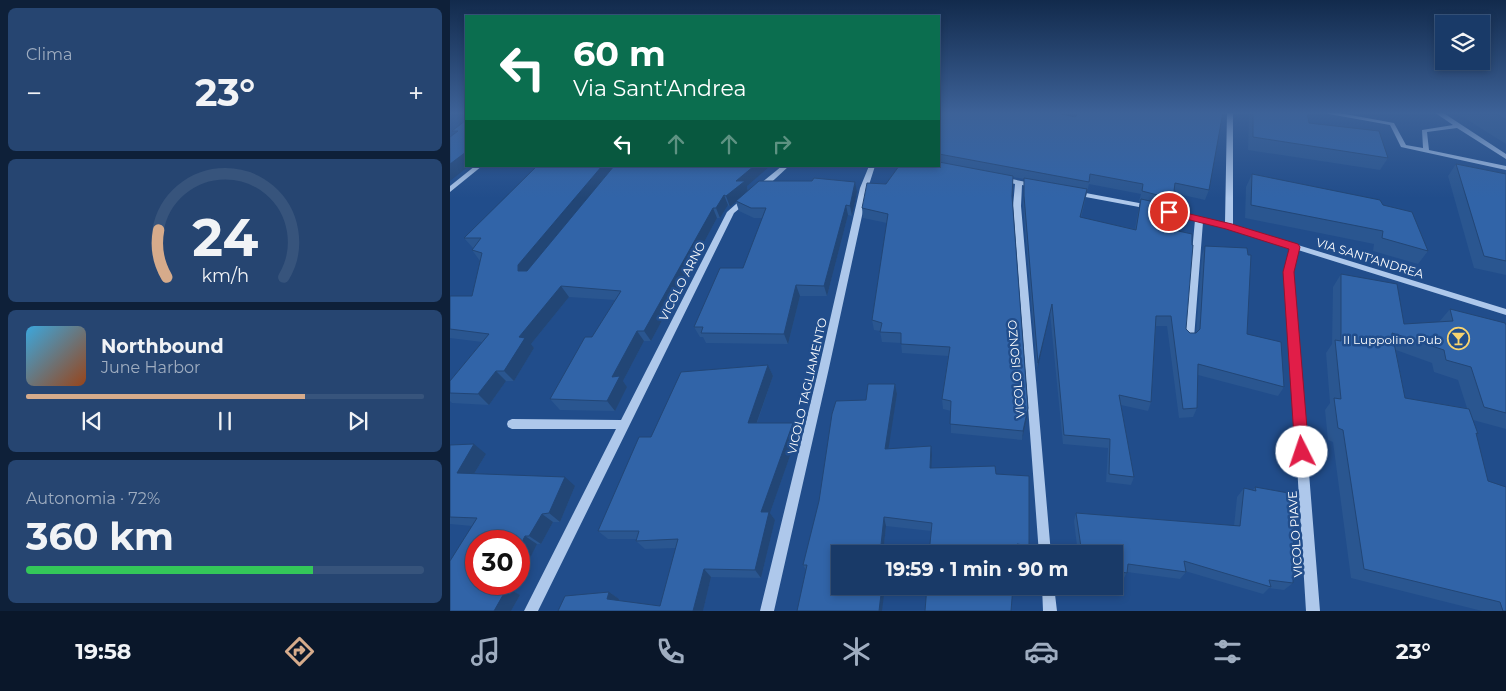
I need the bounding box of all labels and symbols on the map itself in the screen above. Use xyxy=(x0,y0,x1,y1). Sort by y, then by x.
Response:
pin xyxy=(1148,191,1190,233)
street label: VIA SANT'ANDREA xyxy=(1314,234,1426,282)
street label: VICOLO ARNO xyxy=(656,239,708,323)
street label: VICOLO TAGLIAMENTO xyxy=(784,316,830,456)
street label: VICOLO ISONZO xyxy=(1004,319,1028,419)
bar icon: Il Luppolino Pub xyxy=(1446,327,1470,351)
place label: Il Luppolino Pub xyxy=(1343,332,1442,347)
position arrow xyxy=(1275,425,1327,477)
street label: VICOLO PIAVE xyxy=(1284,490,1306,578)
speed limit sign: 30 xyxy=(465,530,530,595)

